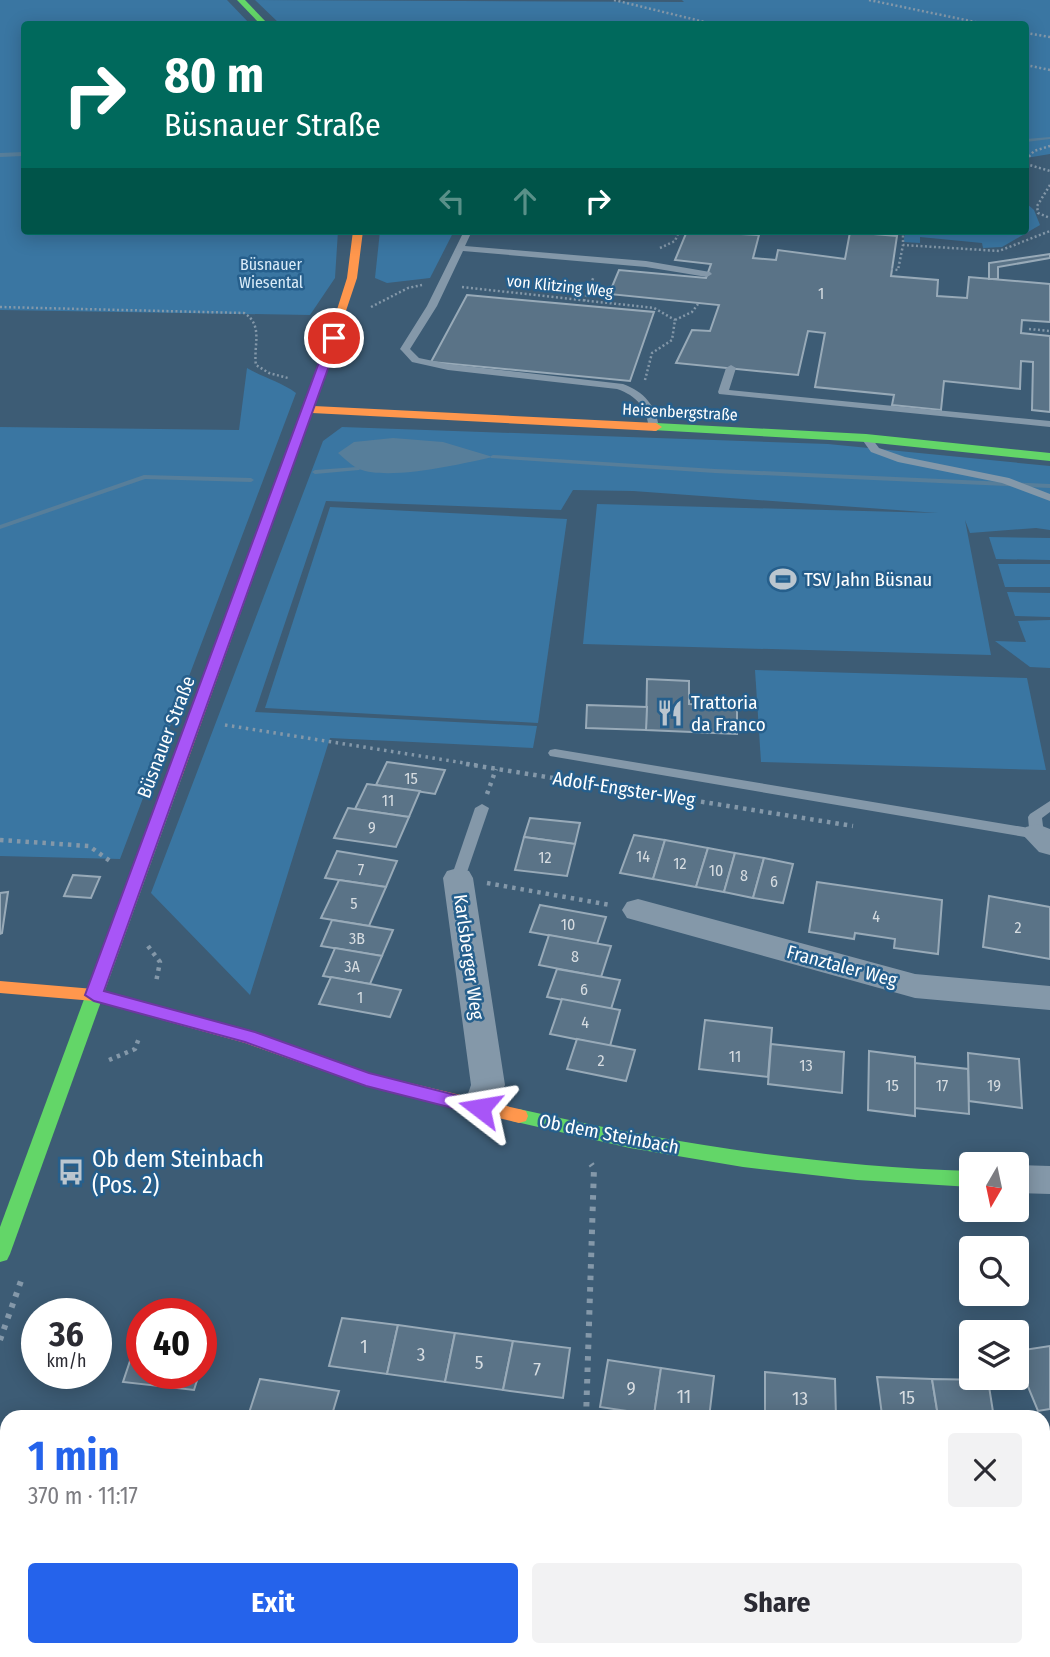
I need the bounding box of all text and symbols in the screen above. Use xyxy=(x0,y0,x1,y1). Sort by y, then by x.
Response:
text: 80 m xyxy=(164,46,264,105)
icon: right xyxy=(49,49,140,140)
text: Büsnauer Straße xyxy=(164,106,381,144)
icon: left xyxy=(433,182,471,220)
icon: ahead xyxy=(506,182,544,220)
icon: right xyxy=(579,182,617,220)
park label: Büsnauer Wiesental xyxy=(239,255,303,292)
street label: von Klitzing Weg xyxy=(506,271,615,301)
house number: 1 xyxy=(818,284,824,303)
pin xyxy=(304,308,364,368)
icon: arrive xyxy=(315,319,353,357)
street label: Heisenbergstraße xyxy=(622,399,738,425)
sports icon: TSV Jahn Büsnau xyxy=(768,564,798,594)
place label: TSV Jahn Büsnau xyxy=(804,568,932,591)
street label: Büsnauer Straße xyxy=(132,673,200,801)
place label: Trattoria da Franco xyxy=(691,691,766,736)
restaurant icon: Trattoria da Franco xyxy=(655,698,685,728)
street label: Adolf-Engster-Weg xyxy=(551,766,697,812)
house number: 15 xyxy=(404,769,418,788)
house number: 11 xyxy=(382,791,394,810)
house number: 9 xyxy=(368,818,376,837)
house number: 14 xyxy=(636,847,650,866)
house number: 12 xyxy=(538,848,552,867)
house number: 12 xyxy=(673,854,687,873)
house number: 7 xyxy=(358,860,365,879)
house number: 10 xyxy=(709,861,723,880)
house number: 8 xyxy=(740,866,748,885)
house number: 6 xyxy=(770,872,778,891)
street label: Karlsberger Weg xyxy=(449,893,489,1021)
house number: 5 xyxy=(350,894,358,913)
house number: 4 xyxy=(872,907,880,926)
house number: 10 xyxy=(561,915,575,934)
house number: 2 xyxy=(1014,918,1022,937)
house number: 3B xyxy=(349,929,365,948)
street label: Franztaler Weg xyxy=(784,940,900,992)
house number: 8 xyxy=(571,947,579,966)
house number: 3A xyxy=(344,957,360,976)
house number: 6 xyxy=(580,980,588,999)
house number: 1 xyxy=(357,988,363,1007)
house number: 4 xyxy=(581,1013,589,1032)
house number: 11 xyxy=(729,1047,741,1066)
house number: 2 xyxy=(597,1051,605,1070)
house number: 13 xyxy=(799,1056,813,1075)
position arrow xyxy=(443,1071,517,1145)
house number: 15 xyxy=(885,1076,899,1095)
house number: 17 xyxy=(936,1076,949,1095)
house number: 19 xyxy=(987,1076,1001,1095)
street label: Ob dem Steinbach xyxy=(537,1109,681,1159)
place label: Ob dem Steinbach (Pos. 2) xyxy=(92,1145,264,1199)
north arrow xyxy=(959,1152,1029,1222)
map controls xyxy=(959,1152,1029,1390)
bus stop icon: Ob dem Steinbach (Pos. 2) xyxy=(56,1157,86,1187)
button: search xyxy=(959,1236,1029,1306)
speed limit sign: 40 xyxy=(126,1298,217,1389)
text: 36 xyxy=(49,1313,84,1355)
button: layers xyxy=(959,1320,1029,1390)
house number: 1 xyxy=(360,1335,368,1358)
house number: 3 xyxy=(417,1343,425,1366)
text: km/h xyxy=(46,1350,87,1372)
house number: 5 xyxy=(475,1351,483,1374)
house number: 7 xyxy=(533,1358,541,1381)
house number: 9 xyxy=(626,1377,636,1400)
house number: 11 xyxy=(677,1385,691,1408)
house number: 15 xyxy=(899,1386,915,1409)
house number: 13 xyxy=(792,1387,808,1410)
text: 1 min xyxy=(28,1431,119,1481)
button: close xyxy=(948,1433,1022,1507)
text: 370 m · 11:17 xyxy=(28,1482,138,1510)
button: Exit xyxy=(28,1563,518,1643)
button: Share xyxy=(532,1563,1022,1643)

